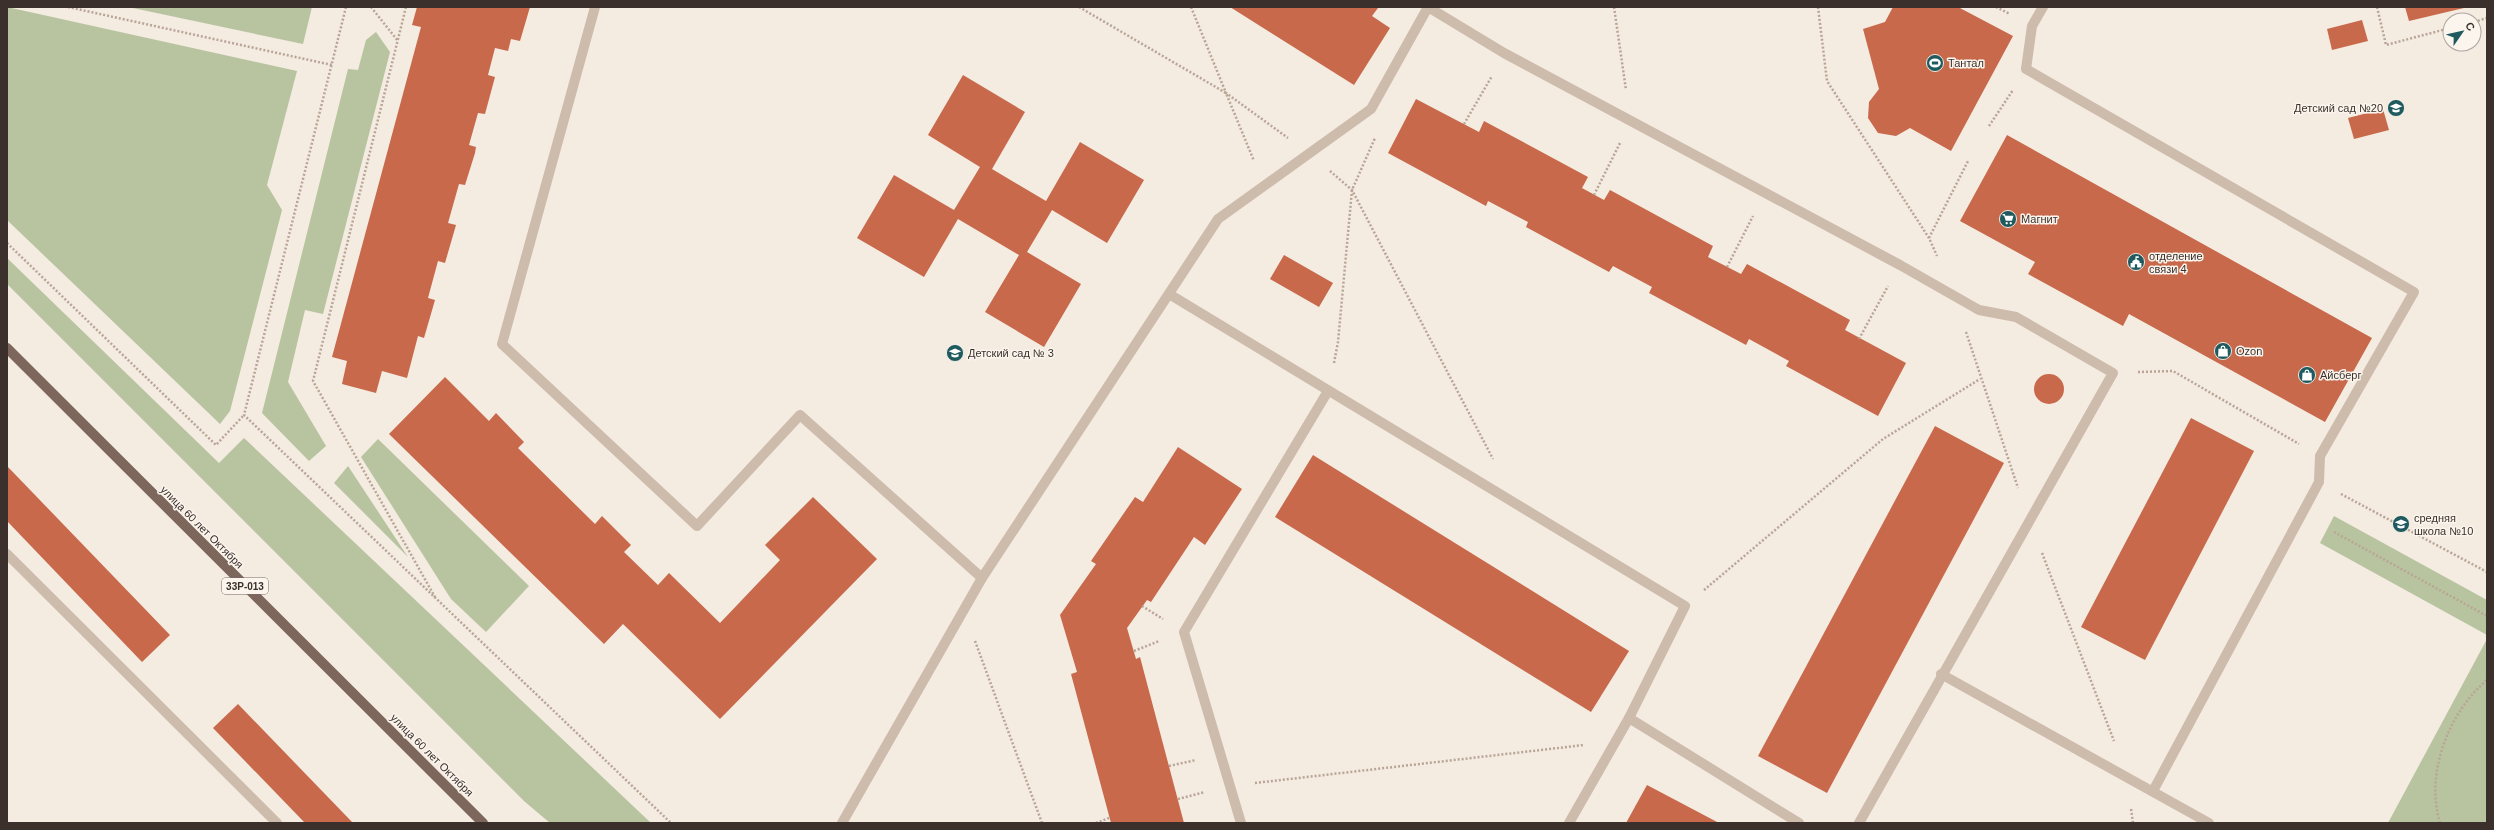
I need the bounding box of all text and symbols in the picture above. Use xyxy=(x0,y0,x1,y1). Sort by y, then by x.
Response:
north arrow xyxy=(2442,12,2482,52)
text: С xyxy=(2463,20,2478,33)
sports icon: Тантал xyxy=(1925,53,1945,73)
place label: Тантал xyxy=(1948,57,1984,69)
school or university icon: Детский сад №20 xyxy=(2386,98,2406,118)
place label: Детский сад №20 xyxy=(2294,102,2383,114)
supermarket icon: Магнит xyxy=(1998,209,2018,229)
place label: Магнит xyxy=(2021,213,2058,225)
place label: отделение связи 4 xyxy=(2149,250,2203,275)
public building icon: отделение связи 4 xyxy=(2126,252,2146,272)
shop icon: Ozon xyxy=(2213,341,2233,361)
school or university icon: Детский сад № 3 xyxy=(945,343,965,363)
place label: Ozon xyxy=(2236,345,2262,357)
place label: Детский сад № 3 xyxy=(968,347,1054,359)
shop icon: Айсберг xyxy=(2297,365,2317,385)
place label: Айсберг xyxy=(2320,369,2361,381)
street label: улица 60 лет Октября xyxy=(158,483,246,571)
place label: средняя школа №10 xyxy=(2414,512,2473,537)
school or university icon: средняя школа №10 xyxy=(2391,514,2411,534)
road number: 33Р-013 xyxy=(222,578,268,594)
street label: улица 60 лет Октября xyxy=(388,711,476,799)

